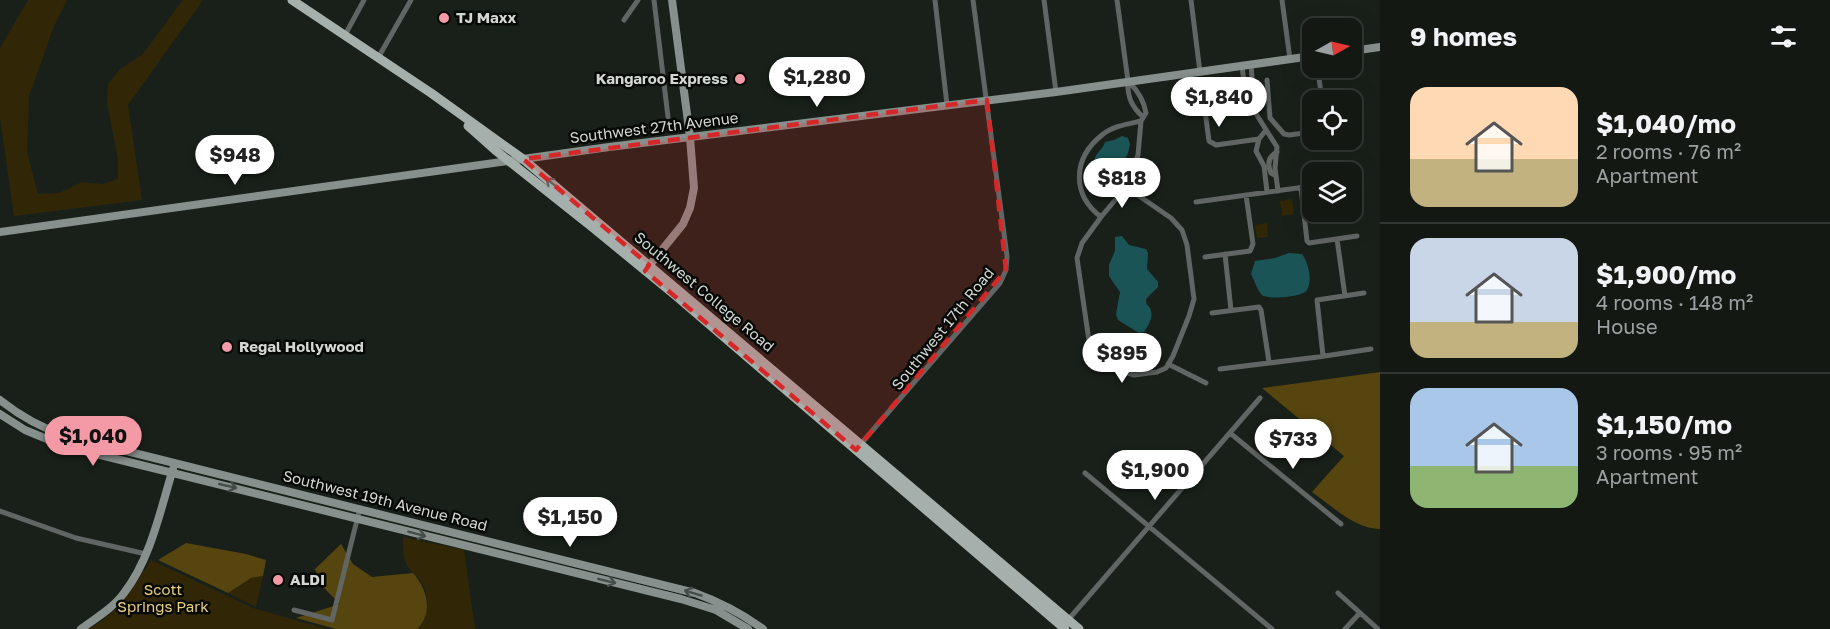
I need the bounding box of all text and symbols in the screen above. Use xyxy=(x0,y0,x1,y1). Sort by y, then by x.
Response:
place label: TJ Maxx xyxy=(456,8,517,26)
marker: TJ Maxx xyxy=(437,11,451,25)
north arrow xyxy=(1302,18,1362,78)
map controls xyxy=(1302,18,1362,222)
icon: filters xyxy=(1767,20,1800,53)
text: 9 homes xyxy=(1410,21,1517,52)
pin: $1,280 xyxy=(768,57,866,108)
text: $1,280 xyxy=(783,64,851,88)
place label: Kangaroo Express xyxy=(596,69,728,87)
marker: Kangaroo Express xyxy=(733,72,747,86)
pin: $1,840 xyxy=(1170,77,1268,128)
text: $1,840 xyxy=(1185,84,1253,108)
button: locate xyxy=(1302,90,1362,150)
street label: Southwest 27th Avenue xyxy=(569,108,739,146)
text: $1,040/mo xyxy=(1596,108,1736,139)
icon: home xyxy=(1458,111,1530,183)
pin: $948 xyxy=(199,135,271,186)
text: 2 rooms · 76 m² xyxy=(1596,139,1741,163)
text: $948 xyxy=(209,142,261,166)
pin: $818 xyxy=(1086,158,1158,209)
button: layers xyxy=(1302,162,1362,222)
text: Apartment xyxy=(1596,163,1699,187)
text: $818 xyxy=(1097,165,1147,189)
one-way arrow xyxy=(546,177,561,191)
street label: Southwest College Road xyxy=(631,227,778,355)
text: $1,900/mo xyxy=(1596,259,1736,290)
icon: home xyxy=(1458,262,1530,334)
street label: Southwest 17th Road xyxy=(887,264,997,393)
text: 4 rooms · 148 m² xyxy=(1596,290,1753,314)
text: House xyxy=(1596,314,1658,338)
pin: $895 xyxy=(1086,333,1158,384)
place label: Regal Hollywood xyxy=(239,337,364,355)
marker: Regal Hollywood xyxy=(220,340,234,354)
text: $895 xyxy=(1096,340,1148,364)
text: $1,150/mo xyxy=(1596,409,1732,440)
icon: home xyxy=(1458,412,1530,484)
pin: $1,040 xyxy=(44,416,142,467)
pin: $733 xyxy=(1257,419,1329,470)
text: $1,040 xyxy=(59,423,127,447)
text: $733 xyxy=(1269,426,1317,450)
text: 3 rooms · 95 m² xyxy=(1596,440,1742,464)
pin: $1,900 xyxy=(1106,450,1204,501)
text: $1,900 xyxy=(1121,457,1189,481)
text: Apartment xyxy=(1596,464,1699,488)
street label: Southwest 19th Avenue Road xyxy=(281,466,489,534)
one-way arrow xyxy=(219,481,238,493)
pin: $1,150 xyxy=(521,497,619,548)
text: $1,150 xyxy=(537,504,603,528)
one-way arrow xyxy=(408,528,427,540)
place label: ALDI xyxy=(290,570,325,588)
marker: ALDI xyxy=(271,573,285,587)
one-way arrow xyxy=(597,575,616,587)
park label: Scott Springs Park xyxy=(117,580,209,615)
one-way arrow xyxy=(683,587,702,598)

